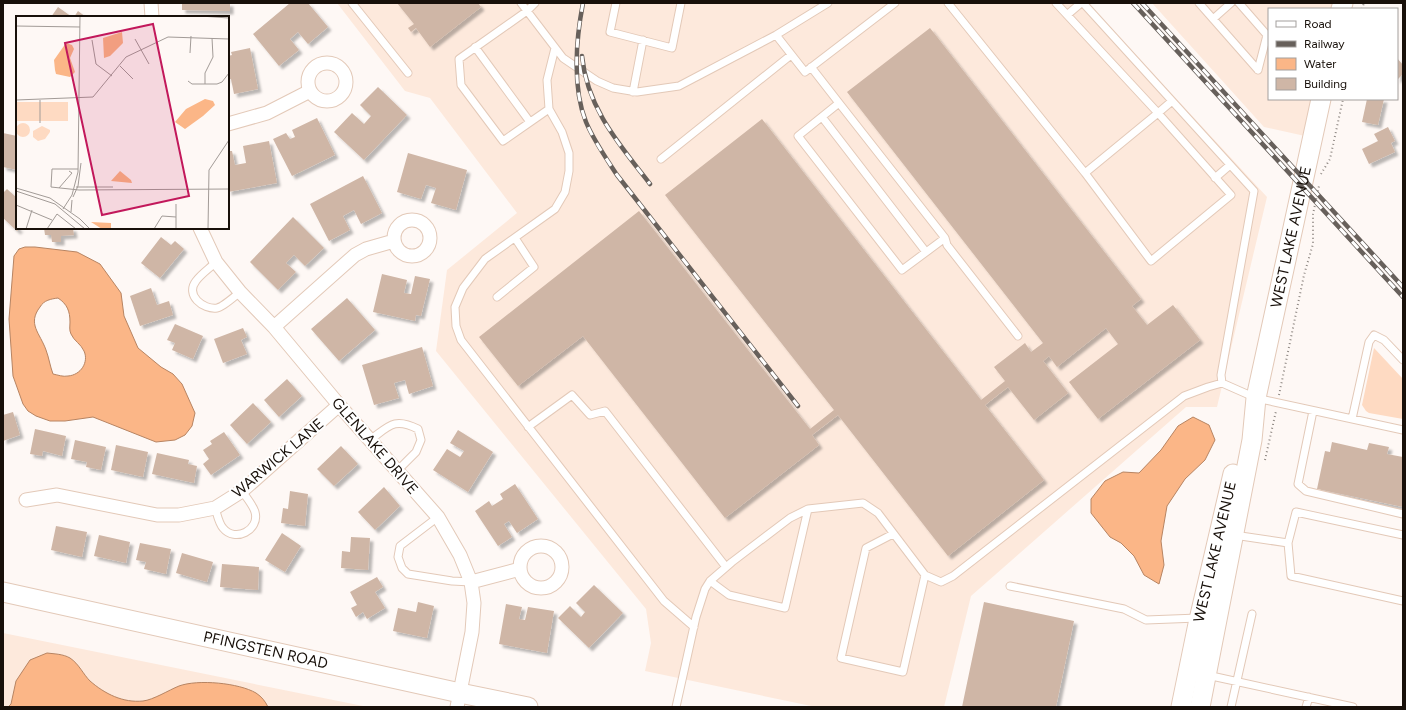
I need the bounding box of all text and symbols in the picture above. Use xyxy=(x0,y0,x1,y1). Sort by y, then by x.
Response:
legend xyxy=(1268,8,1398,100)
inset map xyxy=(16,16,229,229)
text: Road xyxy=(1304,17,1332,31)
text: Railway xyxy=(1304,37,1345,51)
text: Water xyxy=(1304,57,1336,71)
text: Building xyxy=(1304,77,1347,91)
street label: WEST LAKE AVENUE xyxy=(1267,165,1315,309)
street label: GLENLAKE DRIVE xyxy=(328,394,422,498)
street label: WARWICK LANE xyxy=(229,414,327,502)
street label: WEST LAKE AVENUE xyxy=(1190,479,1240,624)
street label: PFINGSTEN ROAD xyxy=(202,628,330,673)

